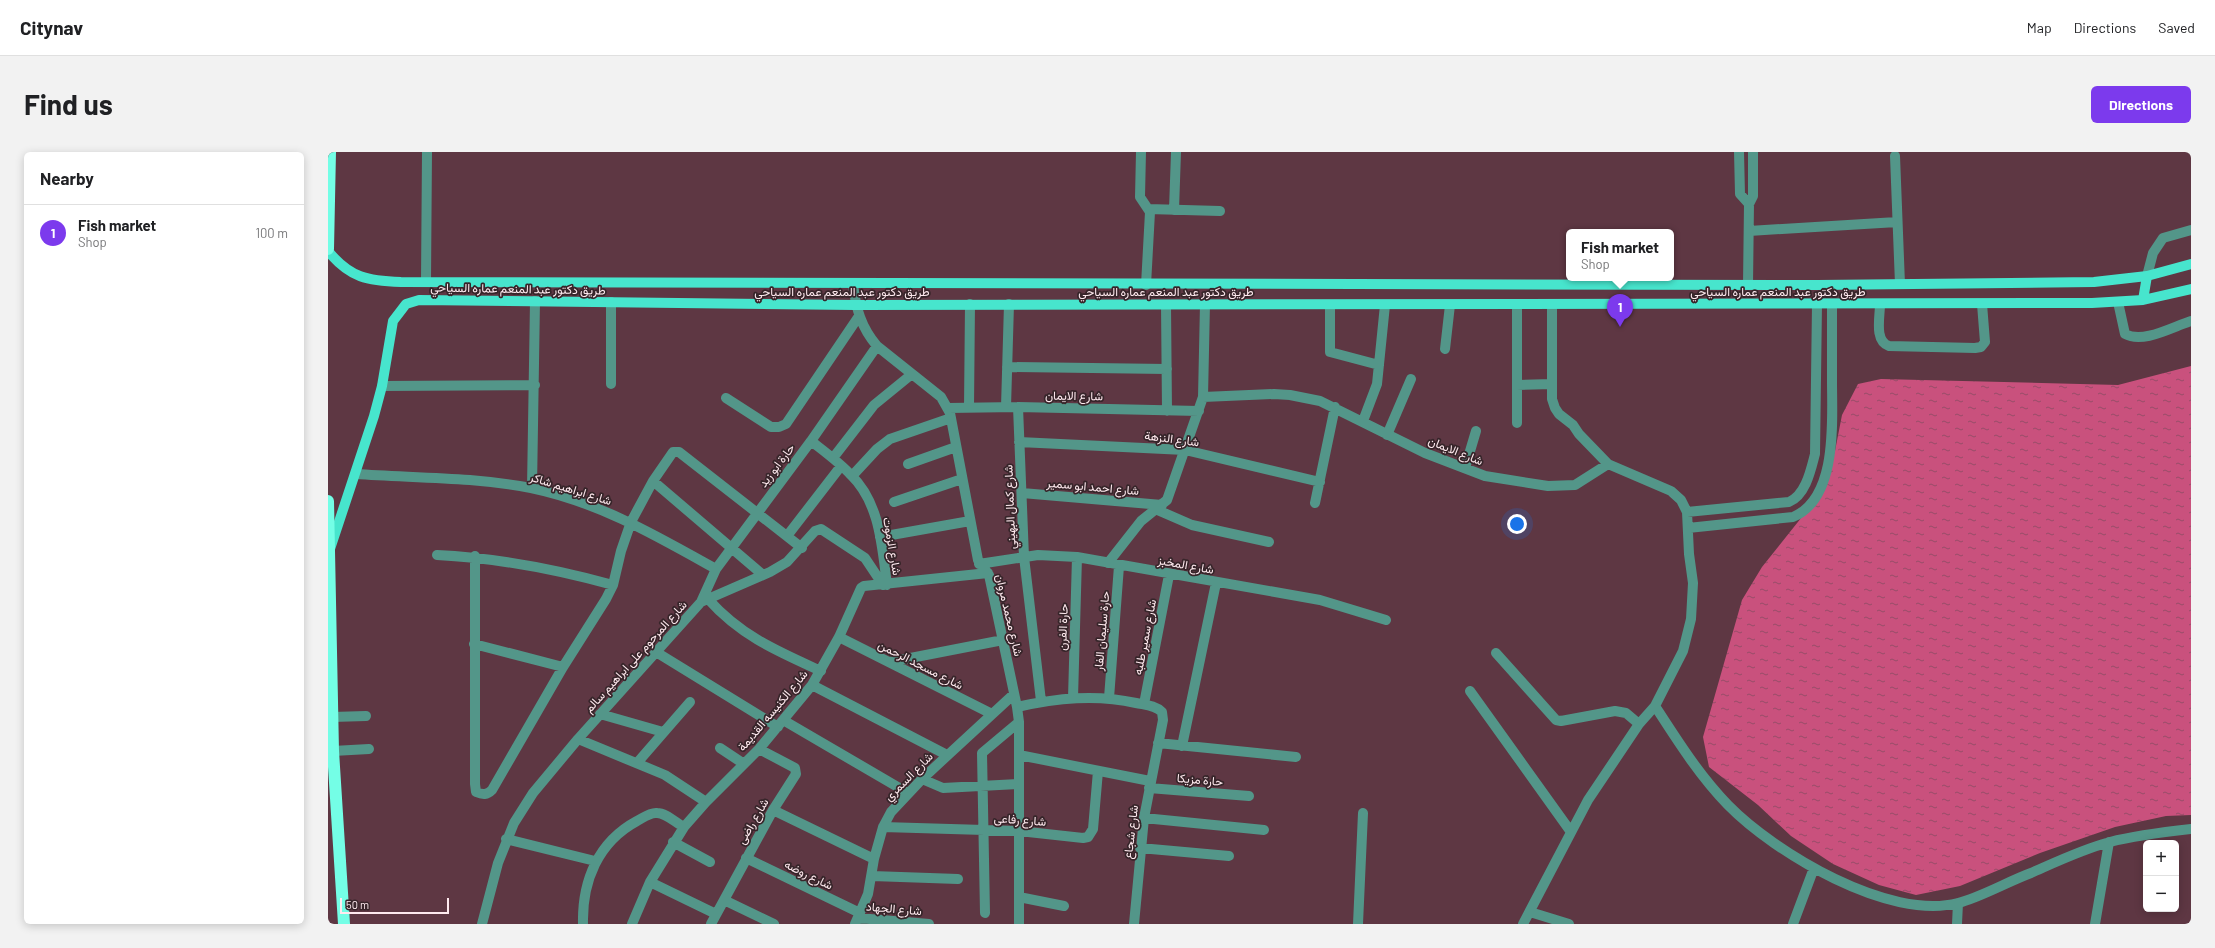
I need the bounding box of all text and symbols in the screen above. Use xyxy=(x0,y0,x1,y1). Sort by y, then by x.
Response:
text: Citynav xyxy=(20,16,83,39)
text: Map xyxy=(2027,19,2052,36)
text: Directions xyxy=(2074,19,2136,36)
text: Saved xyxy=(2158,19,2195,36)
button: Directions xyxy=(2091,86,2191,123)
text: Find us xyxy=(24,87,113,121)
text: Nearby xyxy=(40,168,94,188)
text: Fish market xyxy=(78,216,156,234)
text: 1 xyxy=(51,225,55,241)
text: 100 m xyxy=(255,225,288,241)
popup xyxy=(1566,229,1674,281)
text: Shop xyxy=(78,234,107,250)
text: Fish market xyxy=(1581,238,1659,256)
text: Shop xyxy=(1581,256,1610,272)
street label: طريق دكتور عبد المنعم عماره السياحي xyxy=(430,279,606,301)
street label: طريق دكتور عبد المنعم عماره السياحي xyxy=(754,284,930,302)
street label: طريق دكتور عبد المنعم عماره السياحي xyxy=(1078,284,1254,302)
street label: طريق دكتور عبد المنعم عماره السياحي xyxy=(1690,284,1866,302)
pin: 1 xyxy=(1607,294,1633,327)
street label: شارع الايمان xyxy=(1045,387,1103,406)
street label: شارع النزهة xyxy=(1143,428,1200,451)
street label: شارع الايمان xyxy=(1425,433,1486,470)
street label: حارة ابو زيد xyxy=(755,441,798,491)
street label: شارع كمال البهيني xyxy=(1001,464,1021,549)
street label: شارع ابراهيم شاكر xyxy=(527,469,614,510)
street label: شارع احمد ابو سمير xyxy=(1045,475,1140,500)
your location xyxy=(1507,514,1527,534)
street label: شارع الزموت xyxy=(878,516,905,577)
street label: شارع المخبز xyxy=(1155,552,1215,579)
street label: شارع محمد مروان xyxy=(991,573,1026,658)
street label: حارة سليمان الفار xyxy=(1090,591,1113,673)
street label: شارع المرحوم على ابراهيم سالم xyxy=(581,597,691,717)
street label: شارع سمير طلبه xyxy=(1130,598,1161,677)
street label: حارة الفرن xyxy=(1054,603,1072,651)
street label: شارع مسجد الرحمن xyxy=(875,637,966,694)
street label: شارع الكنيسه القديمة xyxy=(734,667,812,755)
street label: شارع السمري xyxy=(881,749,938,806)
street label: حارة مزيكا xyxy=(1176,770,1224,790)
street label: شارع راضى xyxy=(733,796,773,848)
street label: شارع شجاع xyxy=(1120,804,1143,860)
street label: شارع رفاعى xyxy=(993,810,1047,831)
map controls xyxy=(2143,840,2179,912)
button: + xyxy=(2143,840,2179,876)
street label: شارع روضه xyxy=(781,856,835,894)
button: − xyxy=(2143,876,2179,912)
scale bar xyxy=(340,896,449,915)
text: 50 m xyxy=(346,898,369,911)
street label: شارع الجهاد xyxy=(865,899,922,920)

